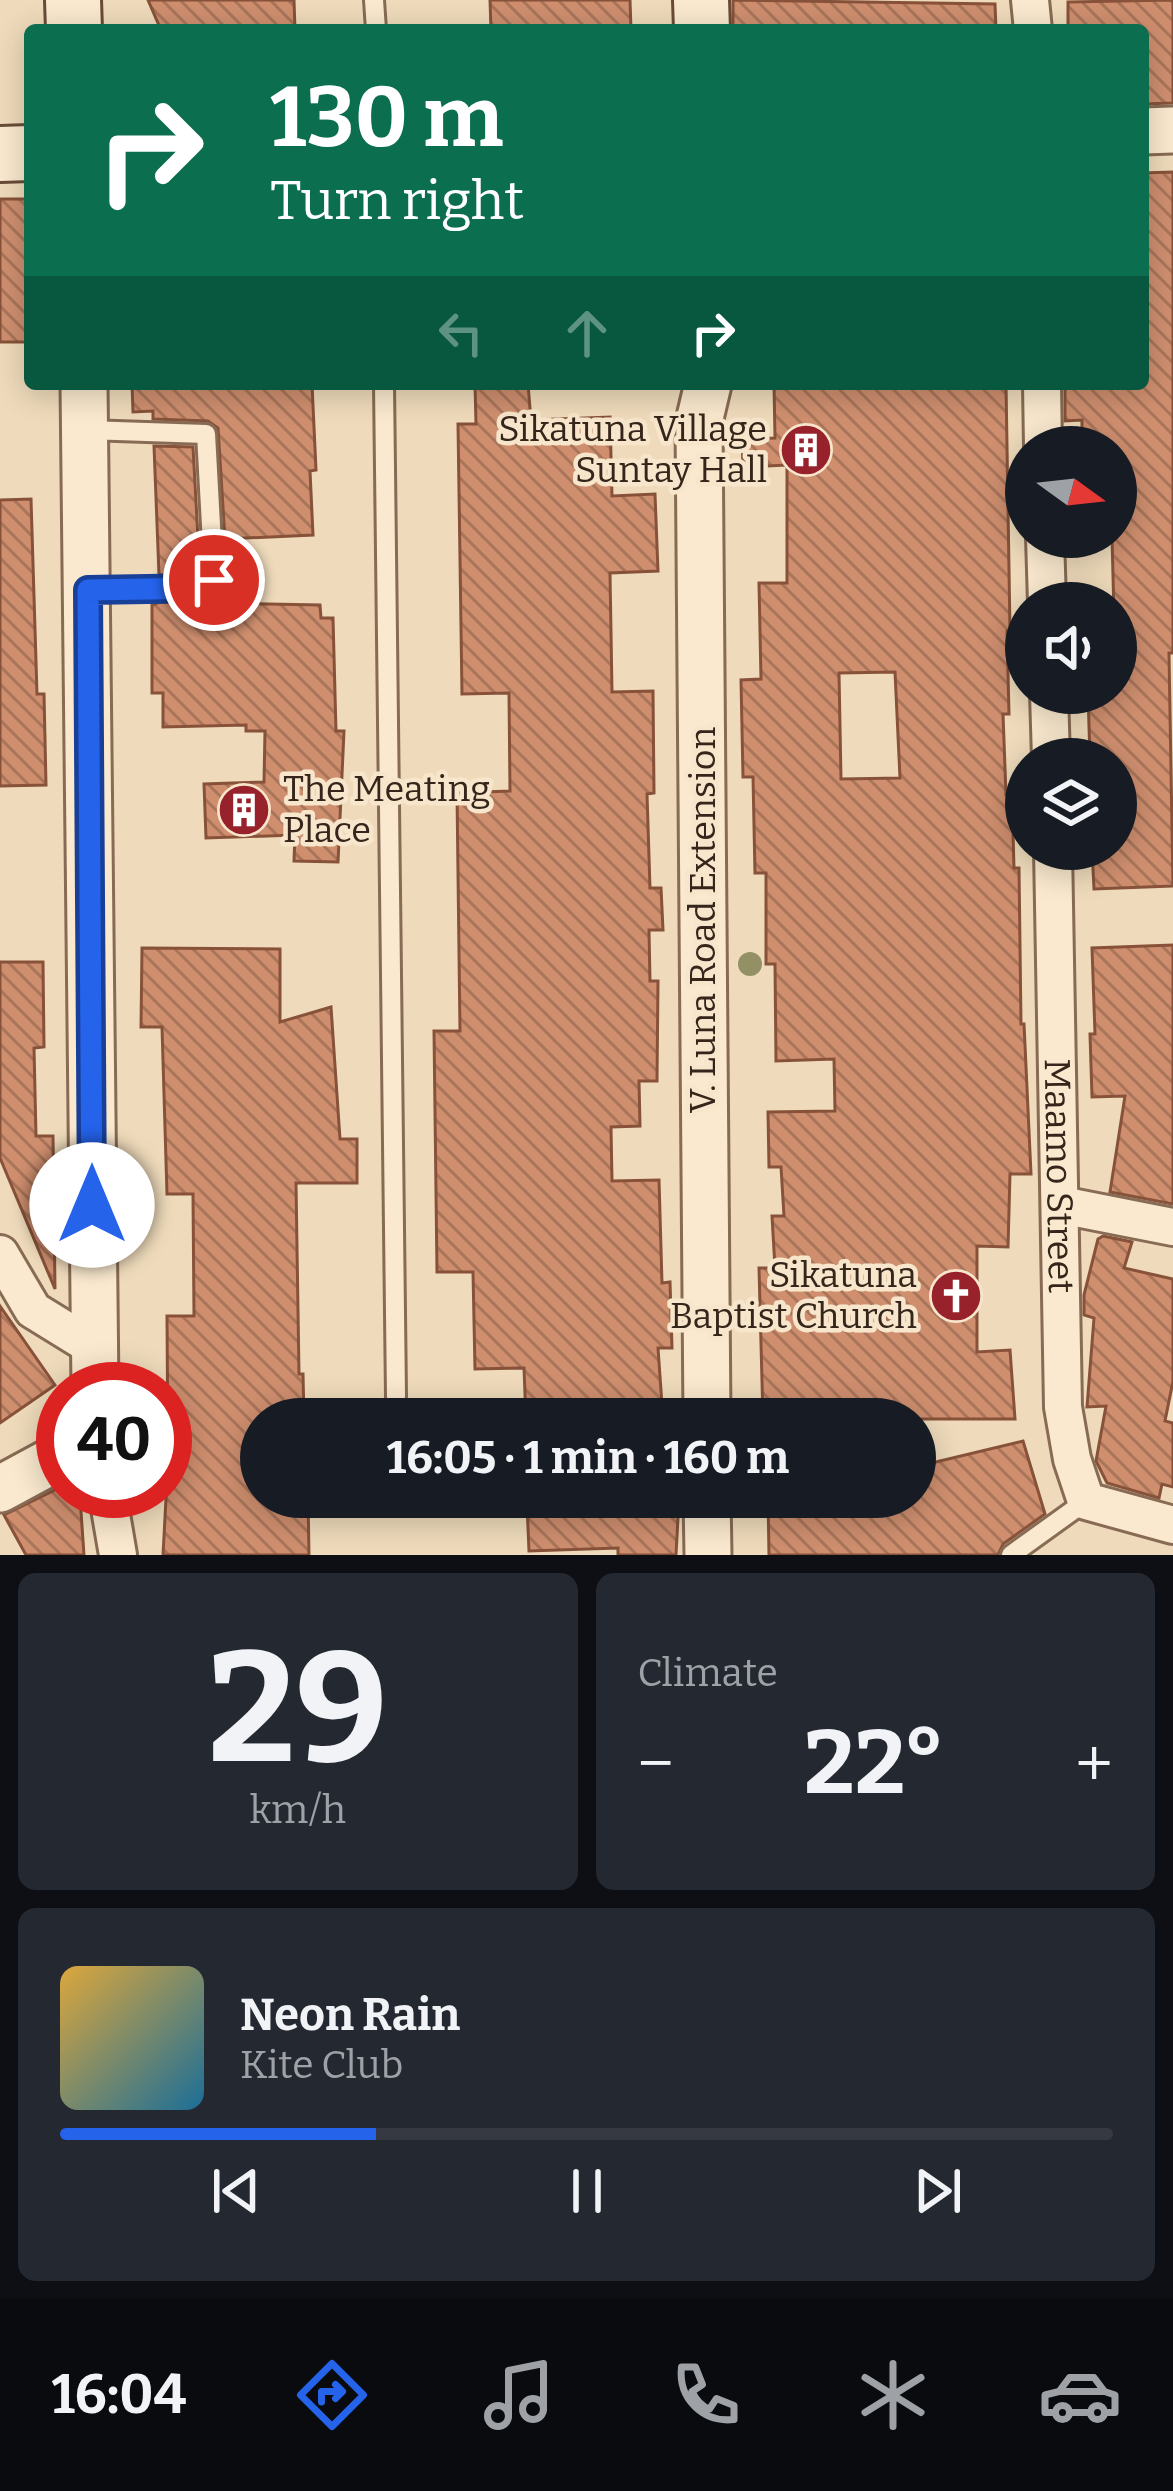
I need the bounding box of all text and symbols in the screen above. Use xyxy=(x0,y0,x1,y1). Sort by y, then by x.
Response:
text: 130 m xyxy=(270,67,503,168)
icon: right xyxy=(72,72,228,228)
text: Turn right xyxy=(270,169,524,233)
icon: left xyxy=(428,300,494,366)
icon: ahead xyxy=(554,300,620,366)
icon: right xyxy=(680,300,746,366)
place label: Sikatuna Village Suntay Hall xyxy=(498,407,767,492)
building icon: Sikatuna Village Suntay Hall xyxy=(778,422,834,478)
north arrow xyxy=(1005,426,1137,558)
map controls xyxy=(1005,426,1137,870)
pin xyxy=(163,529,265,631)
icon: arrive xyxy=(181,547,247,613)
button: sound xyxy=(1005,582,1137,714)
street label: V. Luna Road Extension xyxy=(681,727,725,1113)
button: layers xyxy=(1005,738,1137,870)
place label: The Meating Place xyxy=(283,767,490,852)
building icon: The Meating Place xyxy=(216,782,272,838)
street label: Maamo Street xyxy=(1035,1058,1083,1294)
position arrow xyxy=(29,1142,155,1268)
place label: Sikatuna Baptist Church xyxy=(670,1253,917,1338)
church icon: Sikatuna Baptist Church xyxy=(928,1268,984,1324)
speed limit sign: 40 xyxy=(36,1362,192,1518)
text: 16:05 · 1 min · 160 m xyxy=(387,1431,789,1485)
text: 29 xyxy=(208,1615,388,1802)
text: Climate xyxy=(638,1650,778,1696)
text: 22° xyxy=(804,1709,945,1817)
text: − xyxy=(638,1724,674,1803)
text: + xyxy=(1075,1724,1113,1803)
text: km/h xyxy=(249,1787,346,1833)
text: Neon Rain xyxy=(240,1988,460,2042)
text: Kite Club xyxy=(240,2042,403,2088)
icon: previous xyxy=(203,2158,269,2224)
icon: pause xyxy=(554,2158,620,2224)
icon: next xyxy=(905,2158,971,2224)
icon: directions xyxy=(290,2353,374,2437)
icon: music xyxy=(477,2353,561,2437)
icon: phone xyxy=(664,2353,748,2437)
icon: climate xyxy=(851,2353,935,2437)
icon: car xyxy=(1038,2353,1122,2437)
text: 16:04 xyxy=(52,2363,187,2427)

